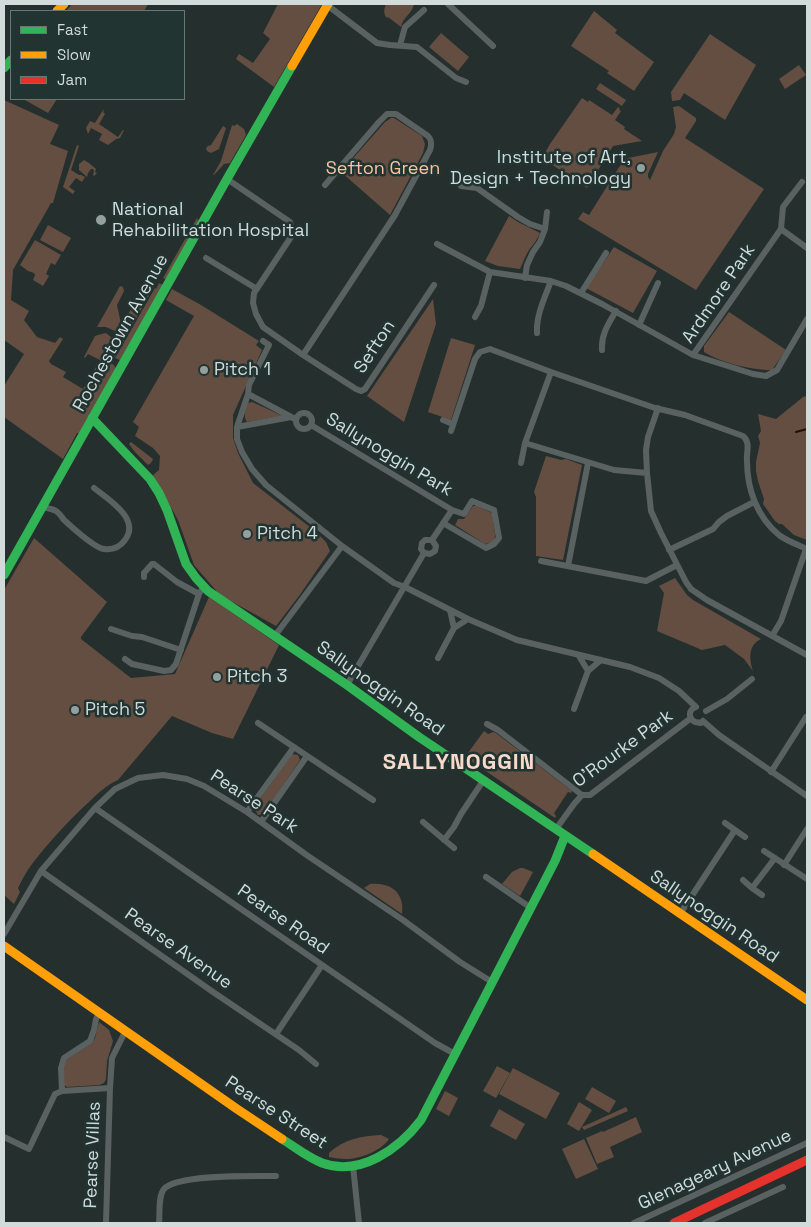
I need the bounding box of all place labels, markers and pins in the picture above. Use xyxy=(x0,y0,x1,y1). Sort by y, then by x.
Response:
place label: Institute of Art, Design + Technology xyxy=(450,147,631,190)
marker: Institute of Art, Design + Technology xyxy=(635,162,647,174)
place label: National Rehabilitation Hospital xyxy=(112,199,309,242)
marker: National Rehabilitation Hospital xyxy=(94,213,108,227)
place label: Pitch 1 xyxy=(214,359,271,381)
marker: Pitch 1 xyxy=(198,364,210,376)
place label: Pitch 4 xyxy=(257,523,318,545)
marker: Pitch 4 xyxy=(241,528,253,540)
place label: Pitch 3 xyxy=(227,666,287,688)
marker: Pitch 3 xyxy=(211,671,223,683)
place label: Pitch 5 xyxy=(85,699,145,721)
marker: Pitch 5 xyxy=(69,704,81,716)

